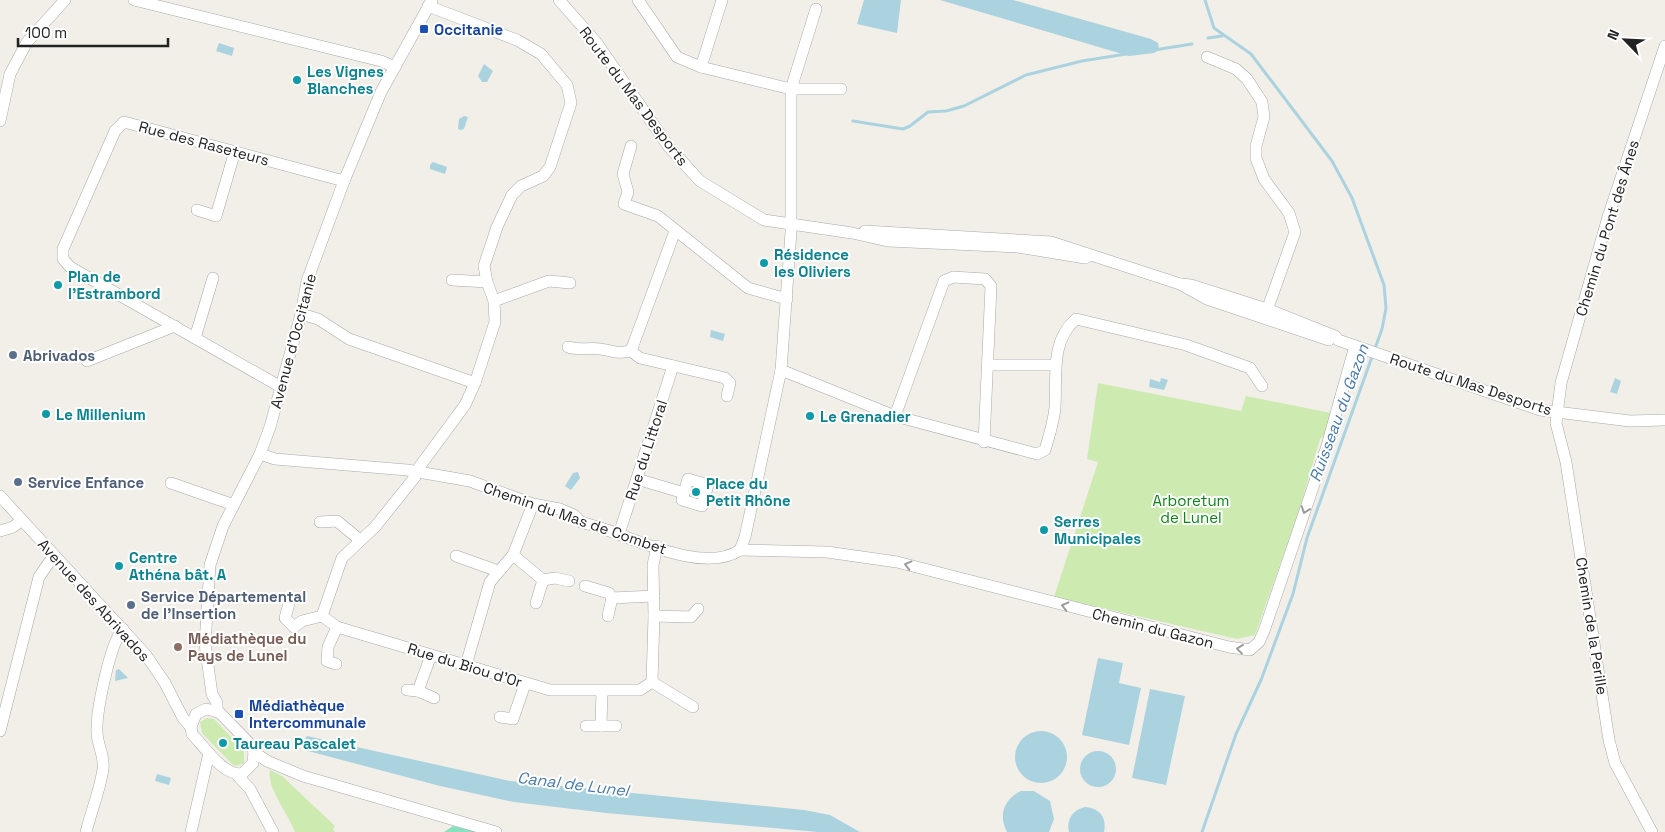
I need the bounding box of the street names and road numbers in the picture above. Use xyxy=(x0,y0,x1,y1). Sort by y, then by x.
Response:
street label: Route du Mas Desports xyxy=(575,23,693,169)
street label: Rue des Raseteurs xyxy=(137,116,271,170)
street label: Chemin du Pont des Ânes xyxy=(1571,137,1643,318)
street label: Avenue d'Occitanie xyxy=(266,271,320,411)
street label: Route du Mas Desports xyxy=(1388,349,1555,419)
street label: Rue du Littoral xyxy=(621,397,671,503)
street label: Chemin du Mas de Combet xyxy=(481,478,669,558)
street label: Avenue des Abrivados xyxy=(34,535,154,665)
street label: Chemin de la Perille xyxy=(1572,556,1612,696)
street label: Chemin du Gazon xyxy=(1090,604,1216,652)
street label: Rue du Biou d'Or xyxy=(405,639,525,692)

